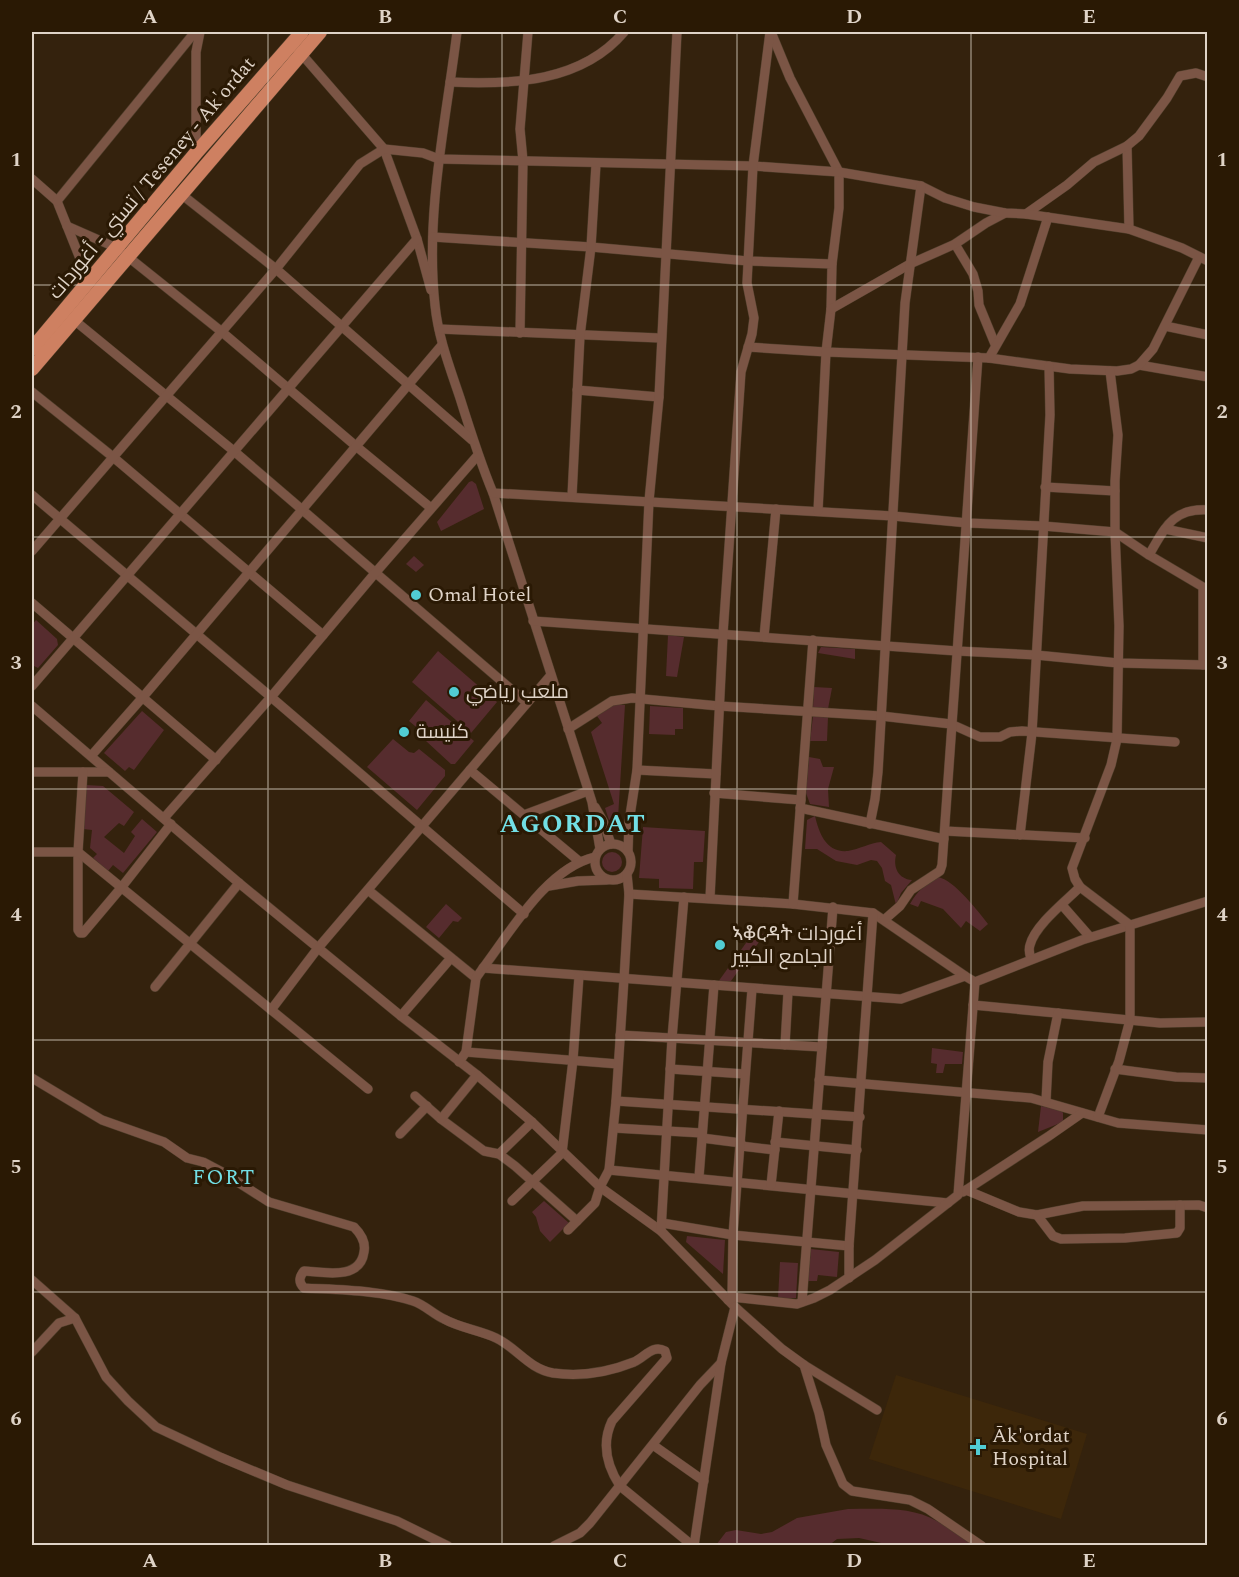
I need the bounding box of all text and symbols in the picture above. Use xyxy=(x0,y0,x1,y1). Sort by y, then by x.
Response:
text: A xyxy=(142,2,158,32)
text: B xyxy=(378,2,392,32)
text: C xyxy=(613,2,627,32)
text: D xyxy=(846,2,862,32)
text: E xyxy=(1082,2,1096,32)
street label: تسني - أغوردات / Teseney - Ak'ordat xyxy=(41,50,263,306)
text: 1 xyxy=(10,145,22,175)
text: 1 xyxy=(1216,145,1228,175)
text: 2 xyxy=(10,397,22,427)
text: 2 xyxy=(1216,397,1228,427)
place label: Omal Hotel xyxy=(428,580,531,610)
marker: Omal Hotel xyxy=(409,588,423,602)
text: 3 xyxy=(10,648,22,678)
text: 3 xyxy=(1216,648,1228,678)
place label: ملعب رياضي xyxy=(466,677,569,707)
marker: ملعب رياضي xyxy=(447,685,461,699)
place label: كنيسة xyxy=(416,717,469,747)
marker: كنيسة xyxy=(397,725,411,739)
district label: AGORDAT xyxy=(499,804,647,844)
text: 4 xyxy=(10,900,22,930)
text: 4 xyxy=(1216,900,1228,930)
place label: ኣቆርዳት أغوردات الجامع الكبير xyxy=(731,919,862,972)
marker: ኣቆርዳት أغوردات الجامع الكبير xyxy=(713,938,727,952)
text: 5 xyxy=(10,1152,22,1182)
text: 5 xyxy=(1216,1152,1228,1182)
district label: FORT xyxy=(192,1162,256,1194)
text: 6 xyxy=(10,1404,22,1434)
text: 6 xyxy=(1216,1404,1228,1434)
place label: Āk'ordat Hospital xyxy=(992,1421,1070,1474)
marker: Āk'ordat Hospital xyxy=(969,1438,987,1456)
text: A xyxy=(142,1546,158,1576)
text: B xyxy=(378,1546,392,1576)
text: C xyxy=(613,1546,627,1576)
text: D xyxy=(846,1546,862,1576)
text: E xyxy=(1082,1546,1096,1576)

